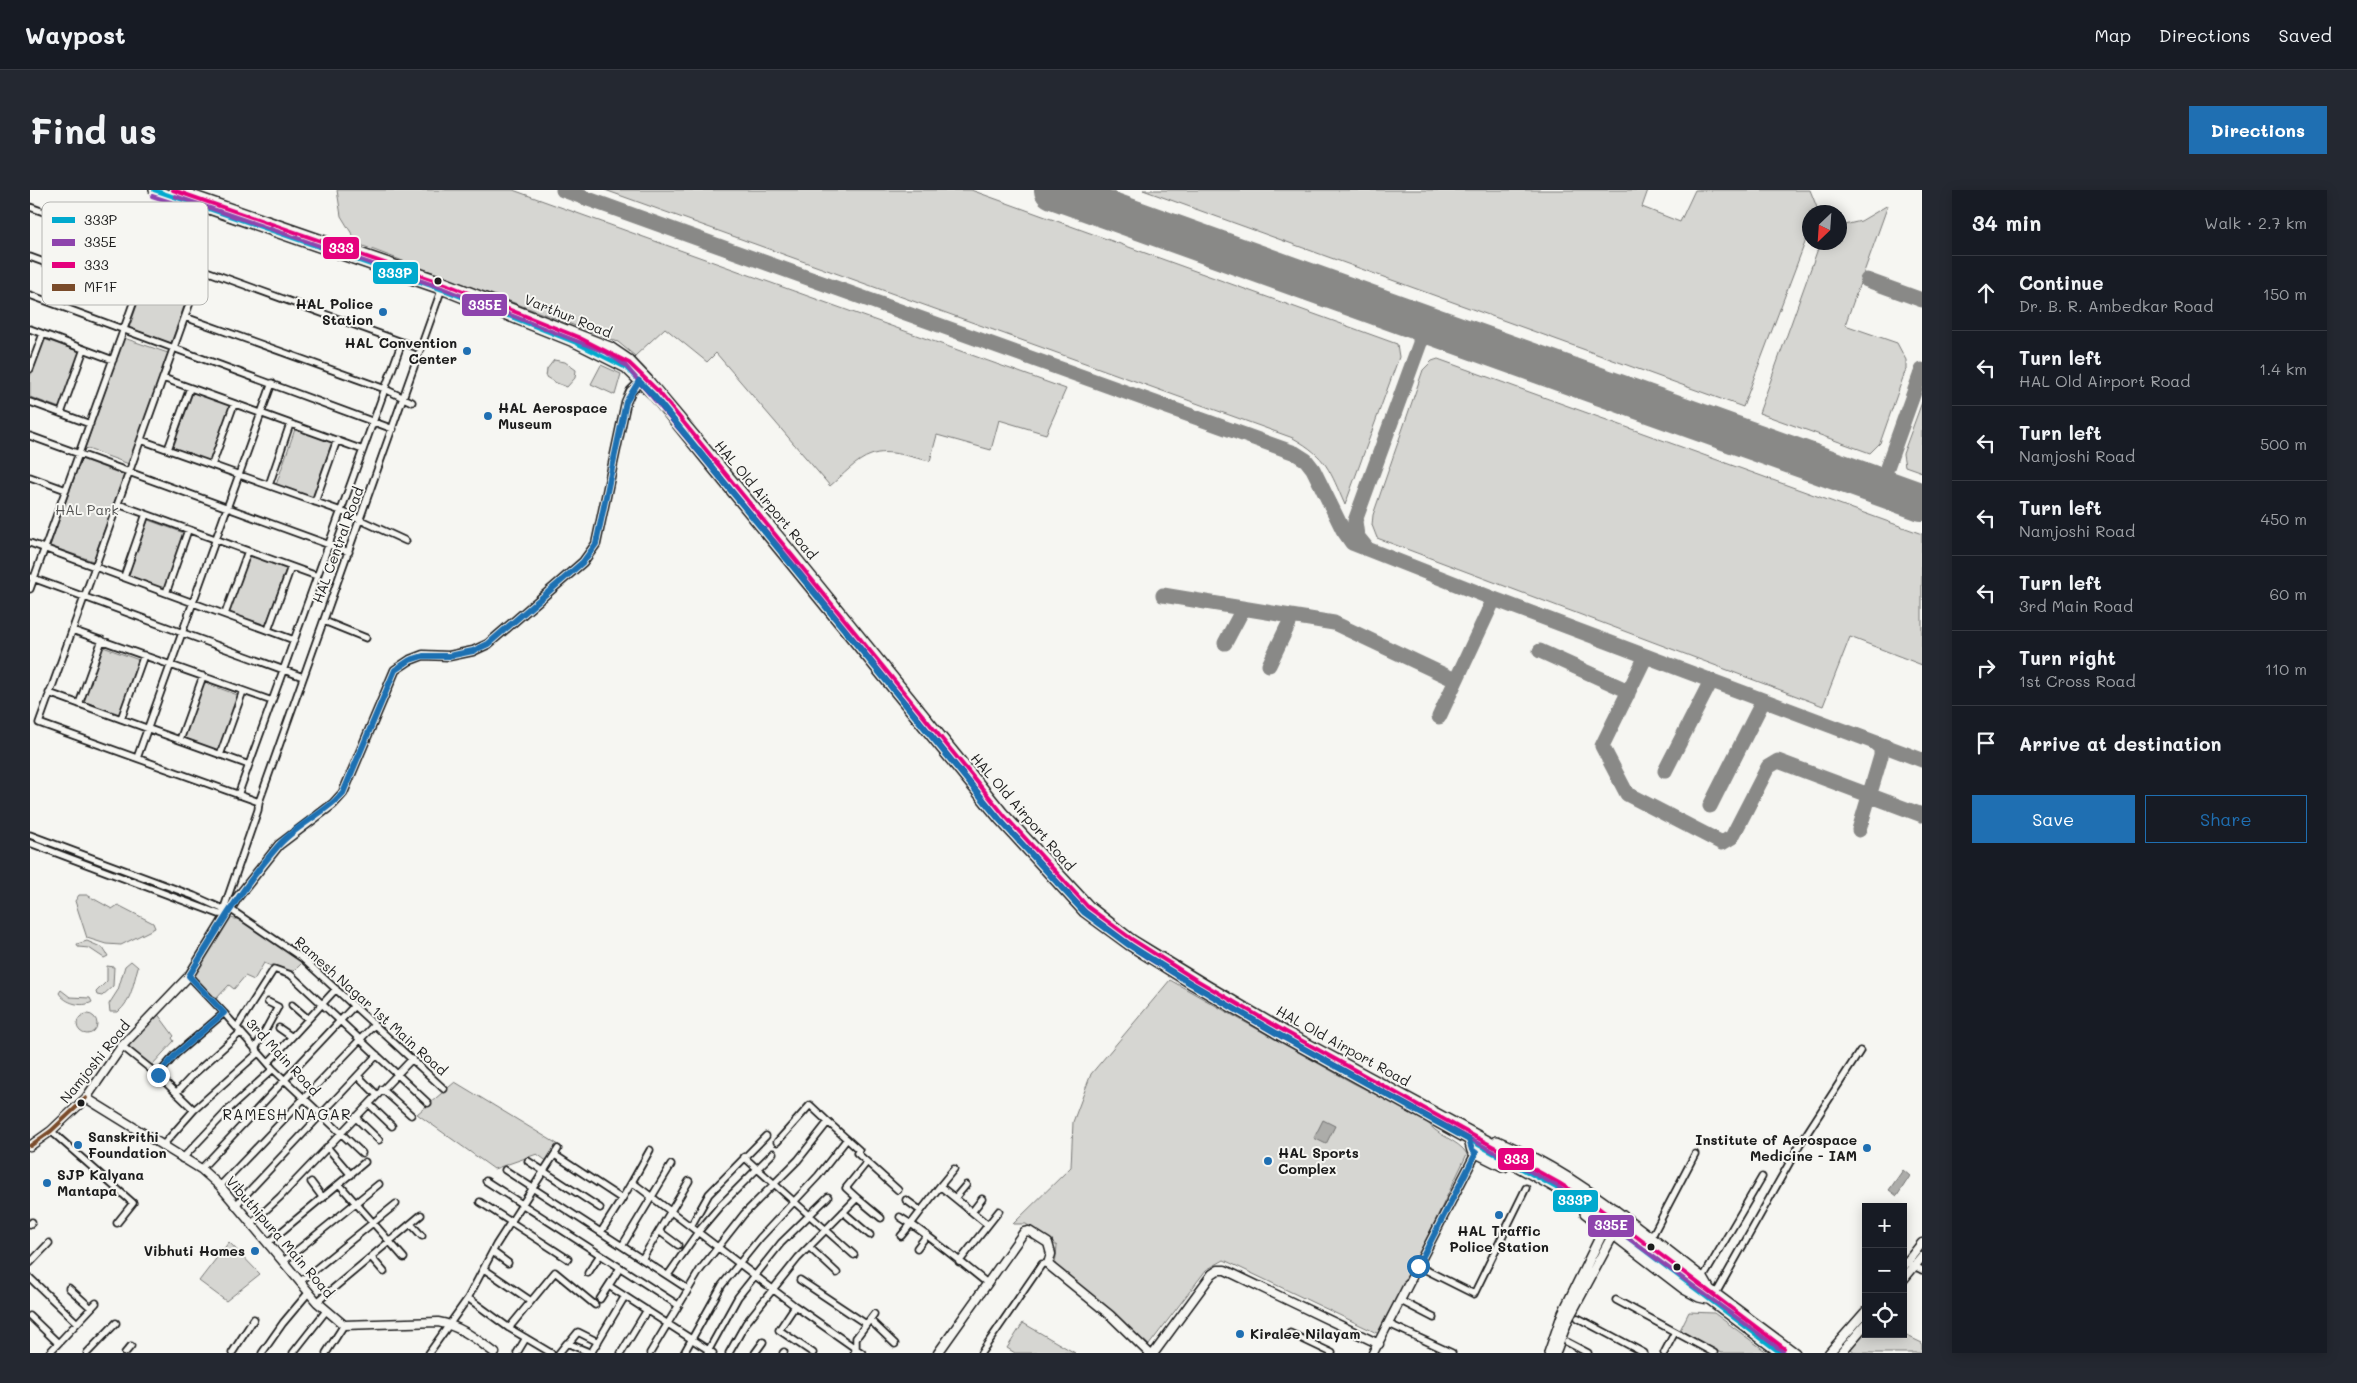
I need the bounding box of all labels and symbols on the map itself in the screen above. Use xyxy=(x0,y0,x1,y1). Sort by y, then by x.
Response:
legend xyxy=(42,202,208,305)
north arrow xyxy=(1802,205,1847,250)
text: 333P xyxy=(84,210,118,229)
text: 335E xyxy=(84,232,117,251)
line badge: 333 xyxy=(322,236,360,260)
text: 333 xyxy=(328,238,354,257)
text: 333 xyxy=(84,255,109,274)
line badge: 333P xyxy=(372,261,419,285)
text: 333P xyxy=(378,263,412,282)
unlabelled marker xyxy=(433,276,443,286)
text: MF1F xyxy=(84,277,117,296)
street label: Varthur Road xyxy=(522,289,615,342)
line badge: 335E xyxy=(461,293,508,317)
place label: HAL Police Station xyxy=(296,294,373,329)
text: 335E xyxy=(468,295,502,314)
marker: HAL Police Station xyxy=(377,306,389,318)
place label: HAL Convention Center xyxy=(344,333,457,368)
marker: HAL Convention Center xyxy=(461,345,473,357)
place label: HAL Aerospace Museum xyxy=(498,398,607,433)
marker: HAL Aerospace Museum xyxy=(482,410,494,422)
street label: HAL Old Airport Road xyxy=(711,436,822,563)
street label: HAL Central Road xyxy=(308,484,367,606)
park label: HAL Park xyxy=(55,500,119,519)
street label: HAL Old Airport Road xyxy=(967,749,1080,875)
street label: Ramesh Nagar 1st Main Road xyxy=(291,932,452,1079)
street label: HAL Old Airport Road xyxy=(1273,1001,1414,1090)
street label: 3rd Main Road xyxy=(242,1014,324,1100)
street label: Namjoshi Road xyxy=(55,1016,134,1107)
route end xyxy=(147,1064,170,1087)
unlabelled marker xyxy=(76,1098,86,1108)
district label: RAMESH NAGAR xyxy=(222,1104,352,1124)
place label: Sanskrithi Foundation xyxy=(88,1127,166,1162)
place label: Institute of Aerospace Medicine - IAM xyxy=(1695,1130,1857,1165)
marker: Sanskrithi Foundation xyxy=(72,1139,84,1151)
marker: Institute of Aerospace Medicine - IAM xyxy=(1861,1142,1873,1154)
place label: HAL Sports Complex xyxy=(1278,1143,1359,1178)
line badge: 333 xyxy=(1497,1147,1535,1171)
text: 333 xyxy=(1503,1149,1529,1168)
marker: HAL Sports Complex xyxy=(1262,1155,1274,1167)
place label: SJP Kalyana Mantapa xyxy=(57,1165,144,1200)
street label: Vibuthipura Main Road xyxy=(222,1172,339,1302)
marker: SJP Kalyana Mantapa xyxy=(41,1177,53,1189)
line badge: 333P xyxy=(1552,1189,1599,1213)
text: 333P xyxy=(1558,1190,1592,1209)
marker: HAL Traffic Police Station xyxy=(1493,1209,1505,1221)
line badge: 335E xyxy=(1587,1214,1635,1238)
text: 335E xyxy=(1594,1215,1628,1234)
place label: HAL Traffic Police Station xyxy=(1449,1221,1549,1256)
place label: Vibhuti Homes xyxy=(144,1241,245,1260)
unlabelled marker xyxy=(1646,1242,1656,1252)
marker: Vibhuti Homes xyxy=(249,1245,261,1257)
route start xyxy=(1407,1255,1430,1278)
unlabelled marker xyxy=(1672,1262,1682,1272)
place label: Kiralee Nilayam xyxy=(1250,1324,1360,1343)
marker: Kiralee Nilayam xyxy=(1234,1328,1246,1340)

